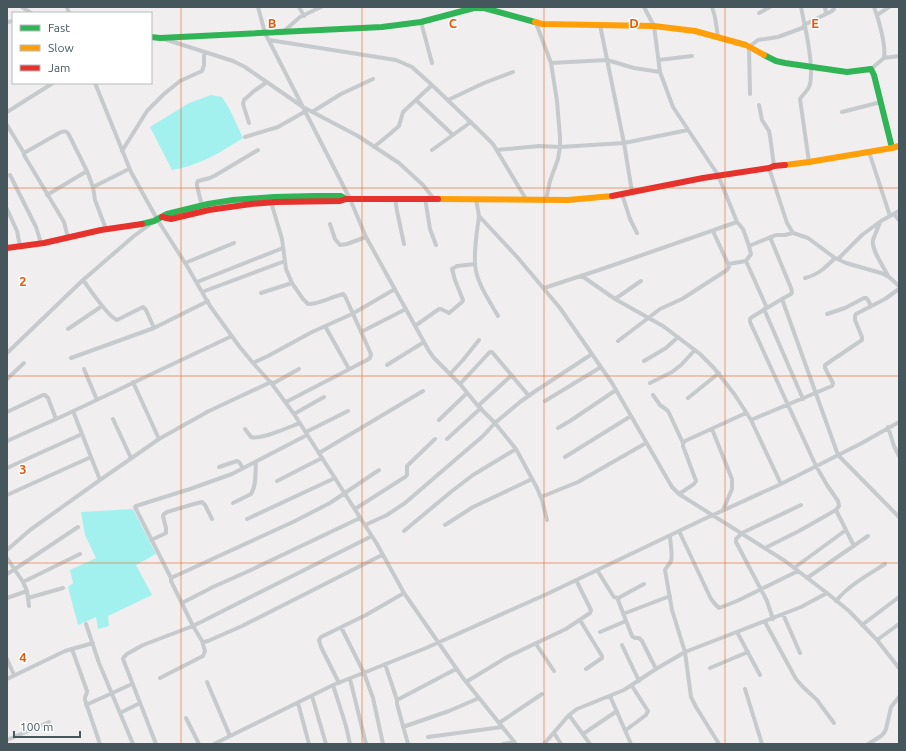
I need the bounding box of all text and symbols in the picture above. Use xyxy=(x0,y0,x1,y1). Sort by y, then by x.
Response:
legend xyxy=(12,12,152,84)
text: B xyxy=(268,16,277,30)
text: C xyxy=(449,16,458,30)
text: D xyxy=(629,16,639,30)
text: E xyxy=(811,16,819,30)
text: Fast xyxy=(48,21,70,34)
text: Slow xyxy=(48,41,74,54)
text: Jam xyxy=(48,61,70,74)
text: 2 xyxy=(19,274,27,288)
text: 3 xyxy=(19,462,27,476)
text: 4 xyxy=(19,650,27,664)
scale bar xyxy=(14,713,80,739)
text: 100 m xyxy=(20,720,53,733)

